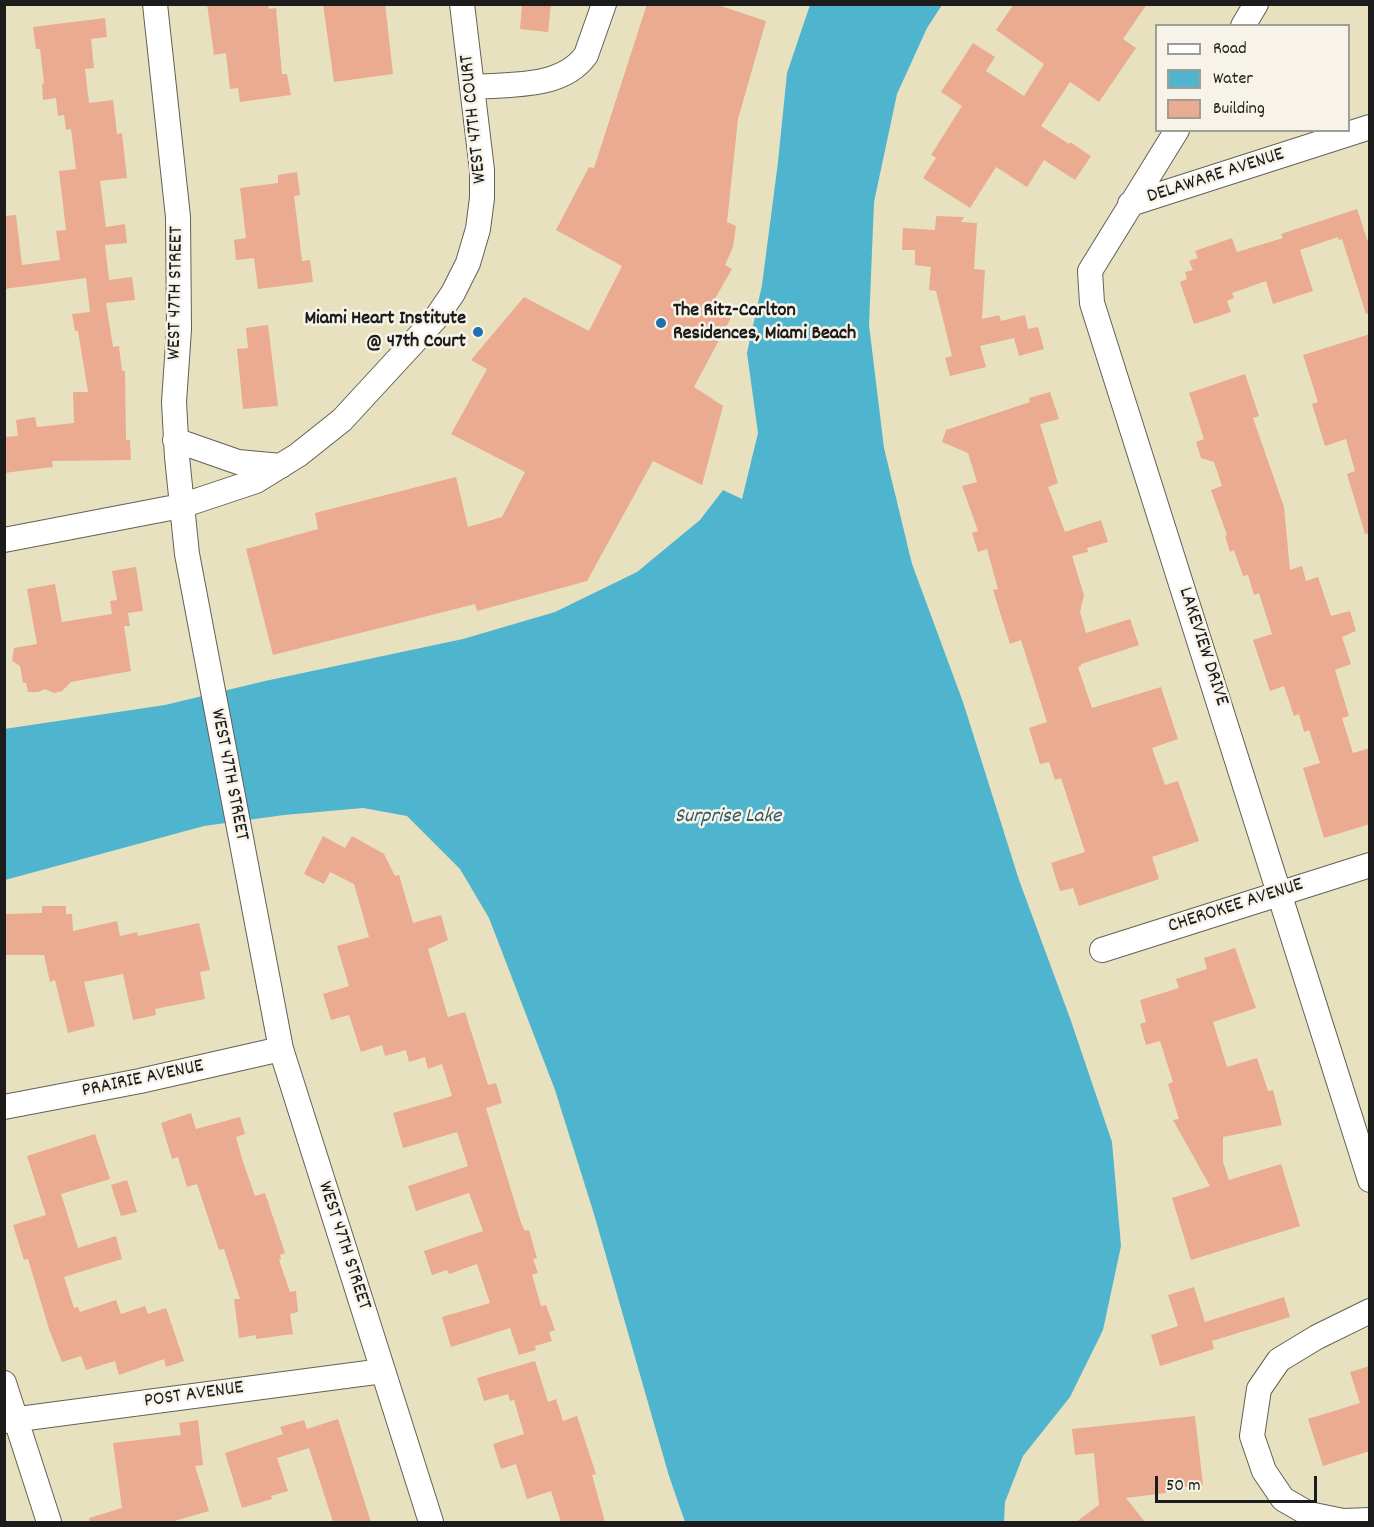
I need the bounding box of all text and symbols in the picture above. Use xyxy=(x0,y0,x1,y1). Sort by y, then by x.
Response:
legend xyxy=(1155,24,1350,132)
text: Road xyxy=(1213,37,1247,62)
street label: WEST 47TH COURT xyxy=(456,53,494,185)
text: Water xyxy=(1213,67,1253,92)
text: Building xyxy=(1213,97,1265,122)
street label: DELAWARE AVENUE xyxy=(1145,144,1287,210)
street label: WEST 47TH STREET xyxy=(164,226,190,360)
place label: The Ritz-Carlton Residences, Miami Beach xyxy=(673,300,856,347)
place label: Miami Heart Institute @ 47th Court xyxy=(304,308,466,355)
marker: The Ritz-Carlton Residences, Miami Beach xyxy=(654,316,668,330)
marker: Miami Heart Institute @ 47th Court xyxy=(471,325,485,339)
street label: LAKEVIEW DRIVE xyxy=(1172,585,1232,709)
street label: WEST 47TH STREET xyxy=(203,707,253,843)
water label: Surprise Lake xyxy=(675,805,781,831)
street label: CHEROKEE AVENUE xyxy=(1165,874,1307,940)
street label: PRAIRIE AVENUE xyxy=(80,1055,206,1105)
street label: WEST 47TH STREET xyxy=(311,1179,375,1313)
street label: POST AVENUE xyxy=(143,1377,245,1415)
scale bar xyxy=(1158,1464,1320,1502)
text: 50 m xyxy=(1166,1474,1201,1499)

